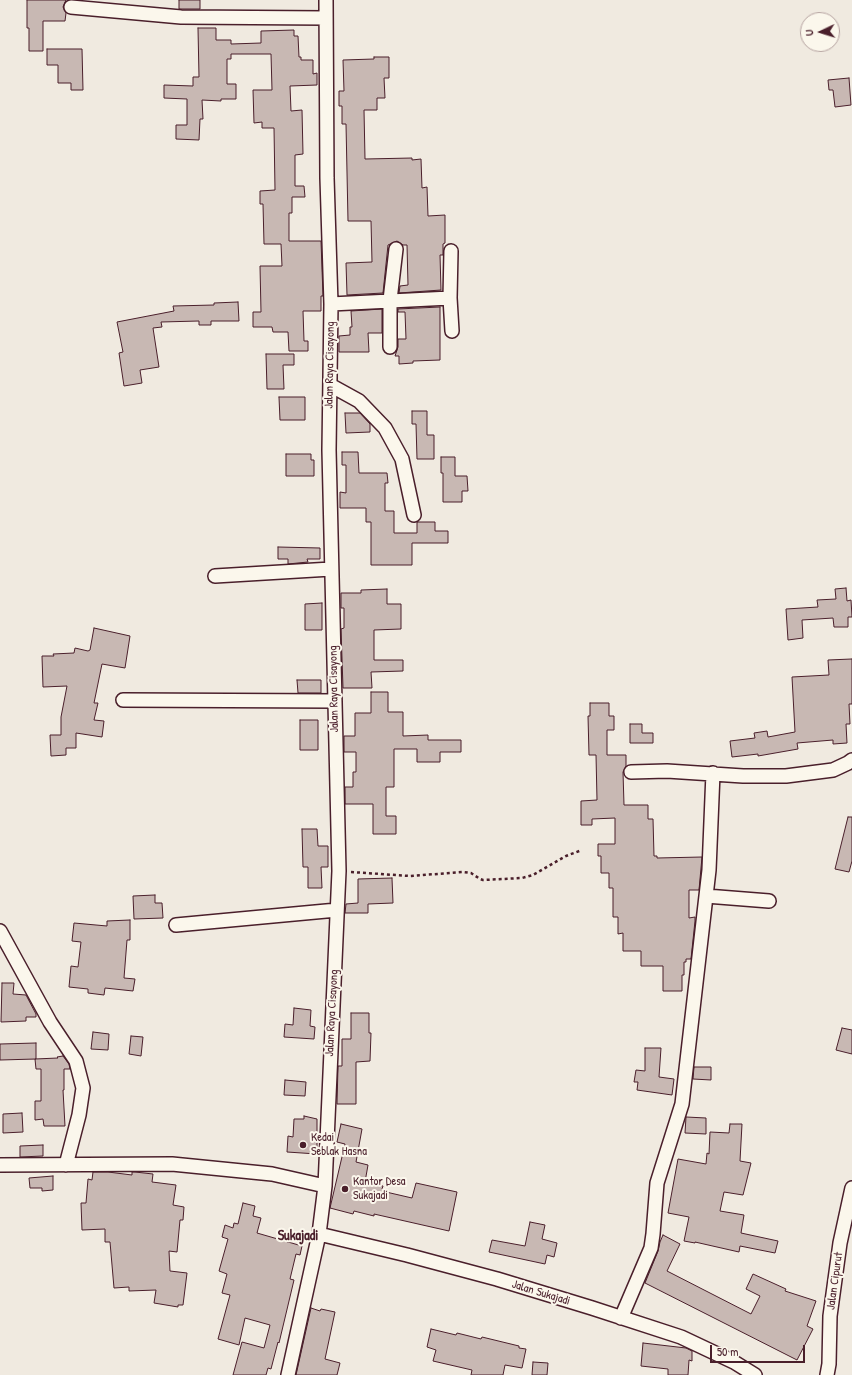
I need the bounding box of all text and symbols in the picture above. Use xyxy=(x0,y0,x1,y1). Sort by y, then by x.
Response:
north arrow xyxy=(800,12,840,52)
text: U xyxy=(802,29,816,36)
street label: Jalan Raya Cisayong xyxy=(322,321,338,409)
street label: Jalan Raya Cisayong xyxy=(326,645,342,733)
street label: Jalan Raya Cisayong xyxy=(323,969,341,1057)
place label: Kedai Seblak Hasna xyxy=(311,1131,367,1159)
marker: Kedai Seblak Hasna xyxy=(298,1140,308,1150)
place label: Kantor Desa Sukajadi xyxy=(353,1175,406,1203)
marker: Kantor Desa Sukajadi xyxy=(340,1184,350,1194)
district label: Sukajadi xyxy=(278,1228,318,1244)
street label: Jalan Cipurut xyxy=(824,1251,846,1311)
street label: Jalan Sukajadi xyxy=(510,1277,572,1309)
scale bar xyxy=(712,1337,807,1363)
text: 50 m xyxy=(717,1343,738,1360)

